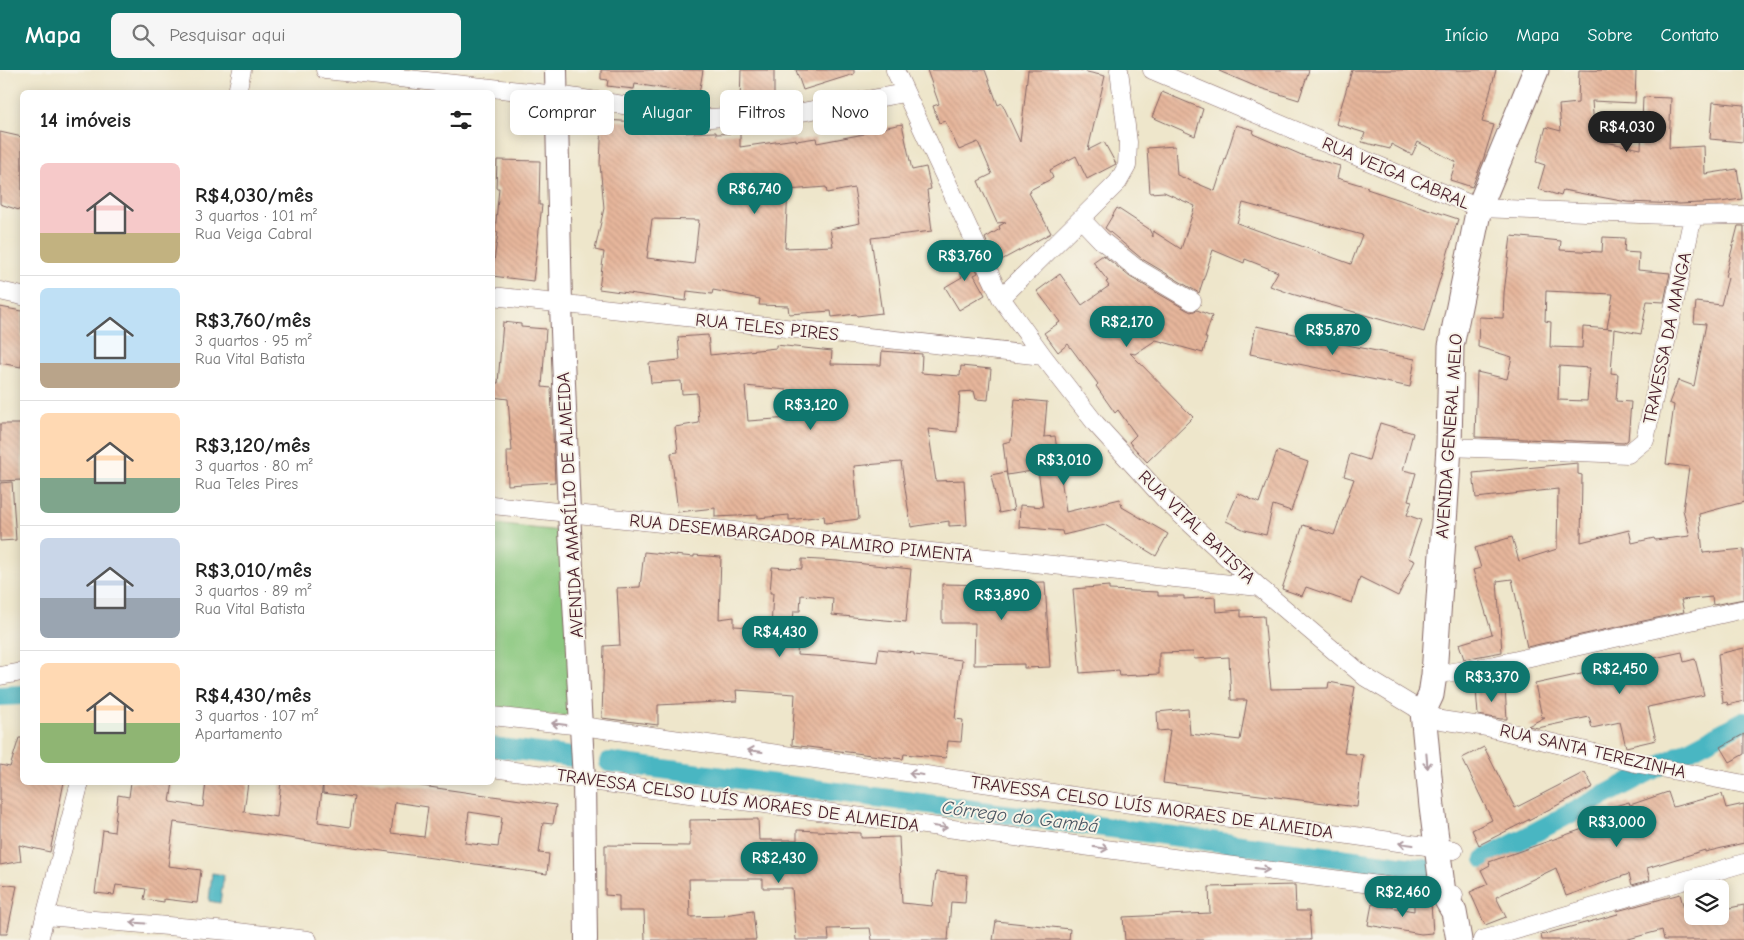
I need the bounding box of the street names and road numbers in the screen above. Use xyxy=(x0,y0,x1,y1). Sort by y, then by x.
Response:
street label: RUA VEIGA CABRAL xyxy=(1319,133,1473,214)
street label: TRAVESSA DA MANGA xyxy=(1639,250,1696,426)
street label: RUA TELES PIRES xyxy=(694,310,840,345)
street label: AVENIDA GENERAL MELO xyxy=(1432,333,1467,539)
street label: AVENIDA AMARÍLIO DE ALMEIDA xyxy=(552,372,588,638)
street label: RUA VITAL BATISTA xyxy=(1134,466,1259,589)
street label: RUA DESEMBARGADOR PALMIRO PIMENTA xyxy=(628,510,974,567)
street label: RUA SANTA TEREZINHA xyxy=(1498,720,1688,783)
street label: TRAVESSA CELSO LUÍS MORAES DE ALMEIDA xyxy=(555,764,921,836)
street label: TRAVESSA CELSO LUÍS MORAES DE ALMEIDA xyxy=(969,771,1335,843)

